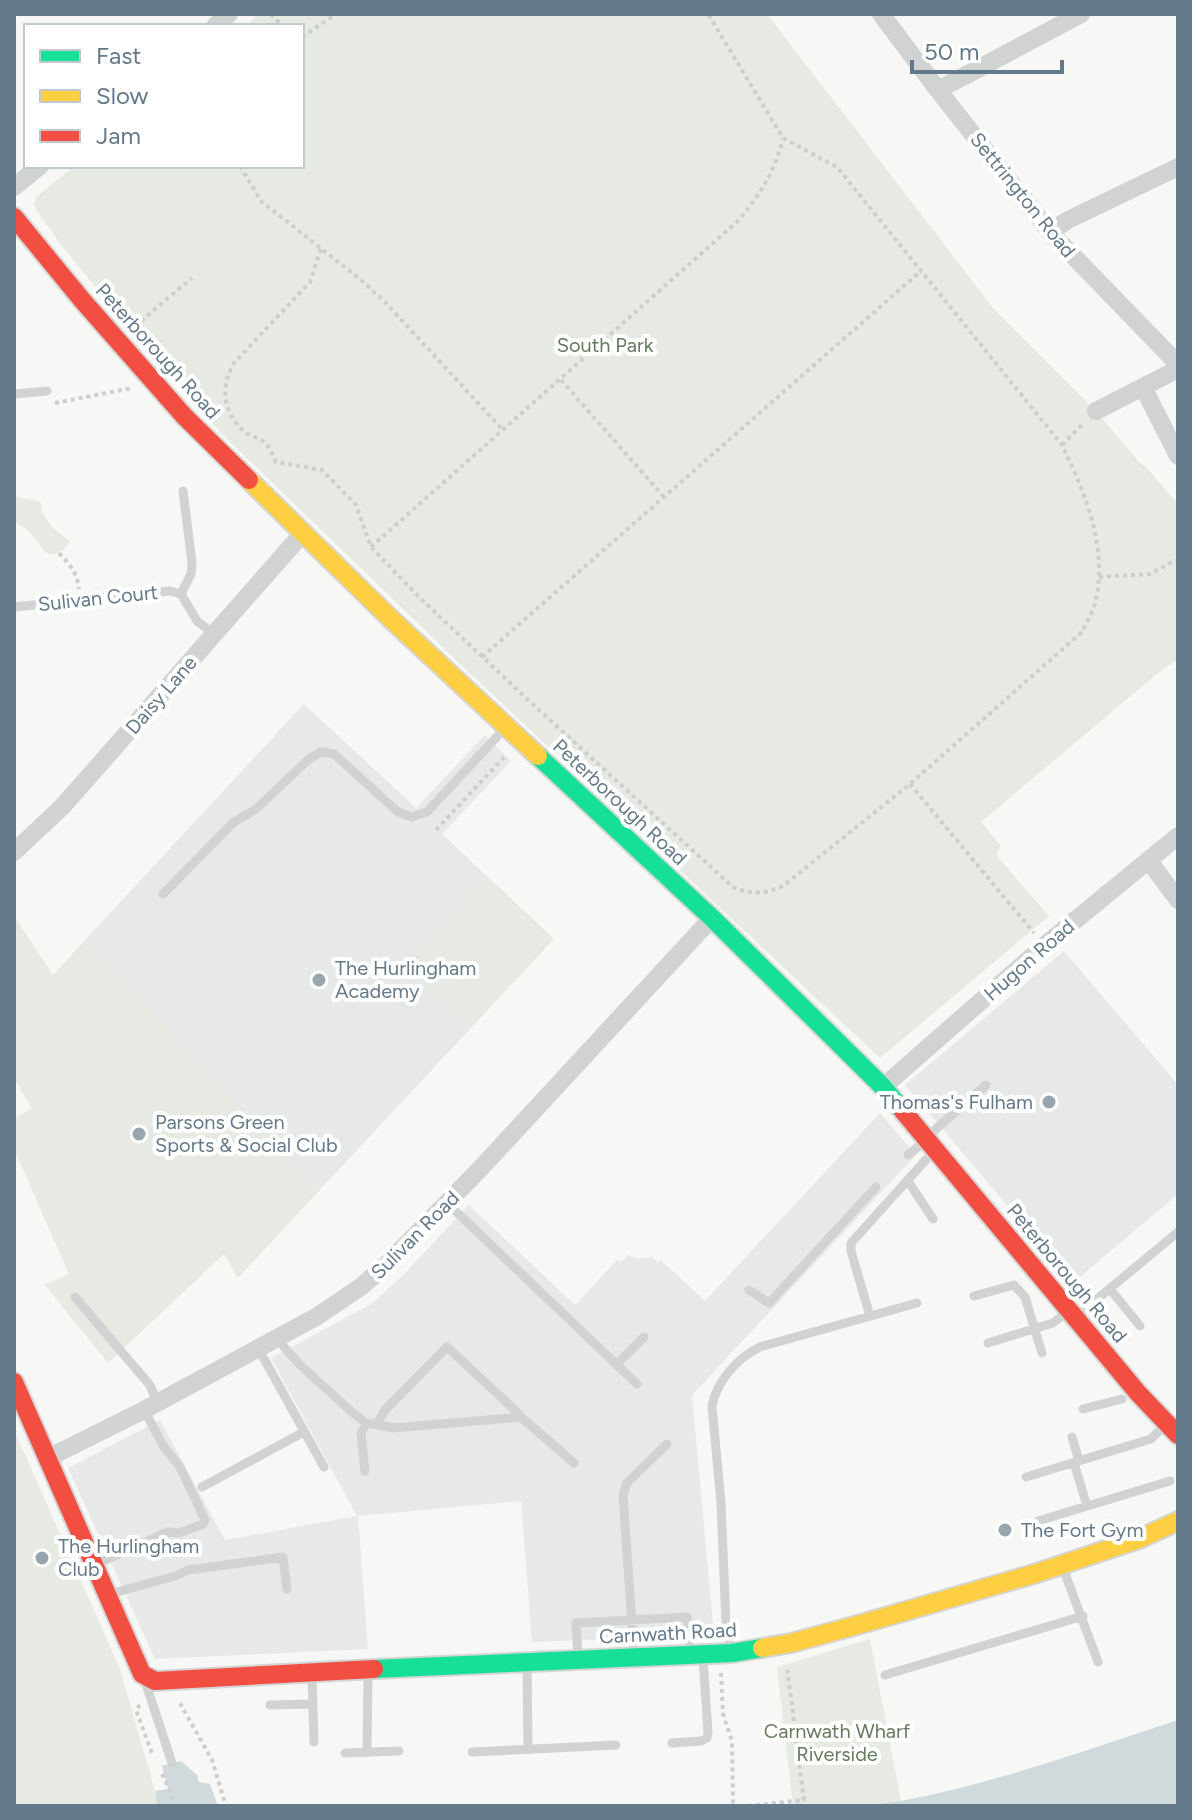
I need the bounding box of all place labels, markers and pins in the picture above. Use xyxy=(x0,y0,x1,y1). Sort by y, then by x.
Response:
place label: The Hurlingham Academy xyxy=(335,956,476,1003)
marker: The Hurlingham Academy xyxy=(310,971,328,989)
place label: Thomas's Fulham xyxy=(880,1090,1033,1114)
marker: Thomas's Fulham xyxy=(1040,1093,1058,1111)
place label: Parsons Green Sports & Social Club xyxy=(155,1110,338,1157)
marker: Parsons Green Sports & Social Club xyxy=(130,1125,148,1143)
place label: The Fort Gym xyxy=(1021,1518,1143,1542)
marker: The Fort Gym xyxy=(996,1521,1014,1539)
place label: The Hurlingham Club xyxy=(58,1534,199,1581)
marker: The Hurlingham Club xyxy=(33,1549,51,1567)

